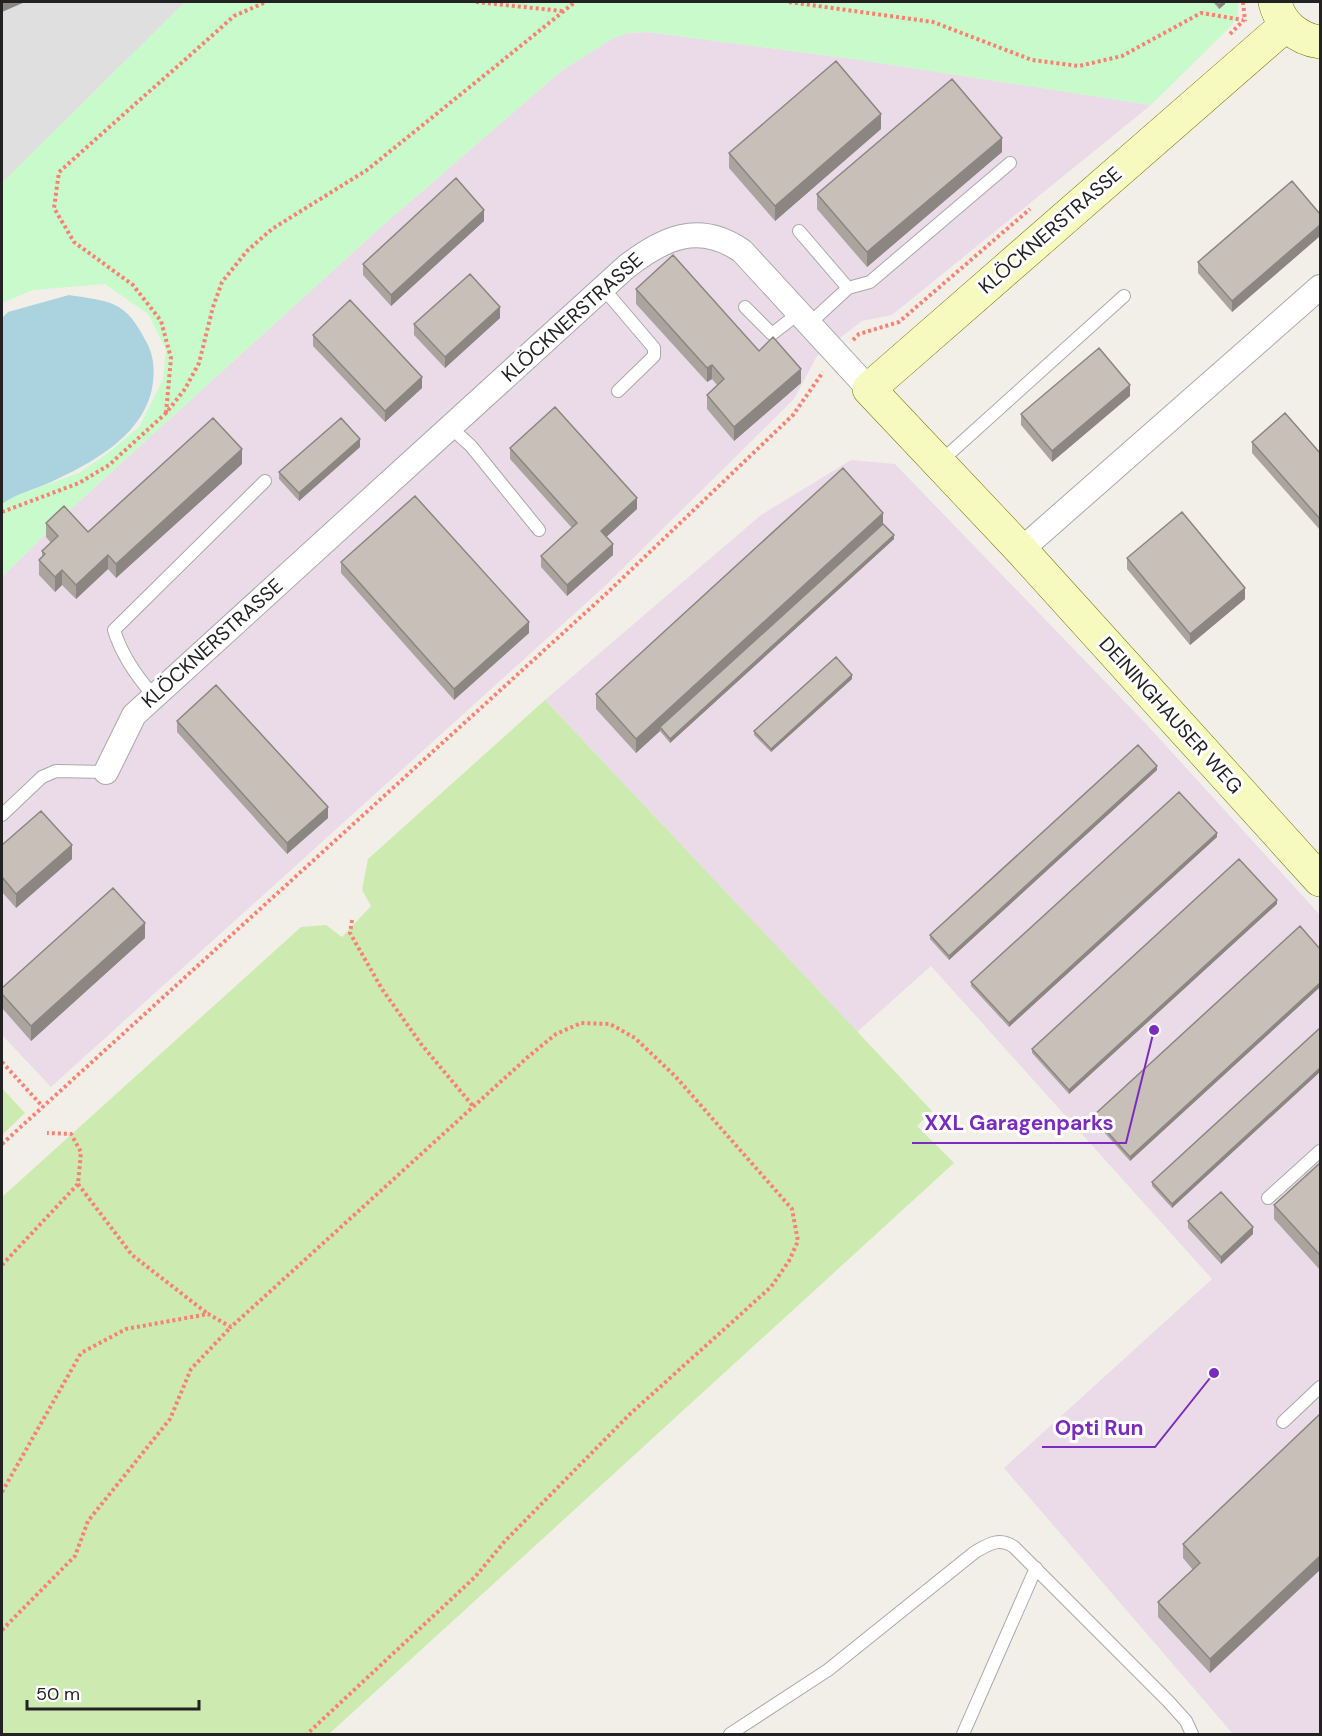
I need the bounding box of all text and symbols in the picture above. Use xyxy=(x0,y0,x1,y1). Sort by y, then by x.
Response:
street label: KLÖCKNERSTRASSE xyxy=(973,161,1127,299)
street label: KLÖCKNERSTRASSE xyxy=(496,247,648,387)
street label: KLÖCKNERSTRASSE xyxy=(136,573,288,713)
street label: DEININGHAUSER WEG xyxy=(1094,631,1248,799)
callout: XXL Garagenparks xyxy=(912,1104,1126,1143)
text: XXL Garagenparks xyxy=(924,1109,1114,1137)
callout: Opti Run xyxy=(1042,1408,1155,1447)
text: Opti Run xyxy=(1055,1414,1143,1442)
scale bar xyxy=(27,1673,200,1711)
text: 50 m xyxy=(36,1682,80,1706)

